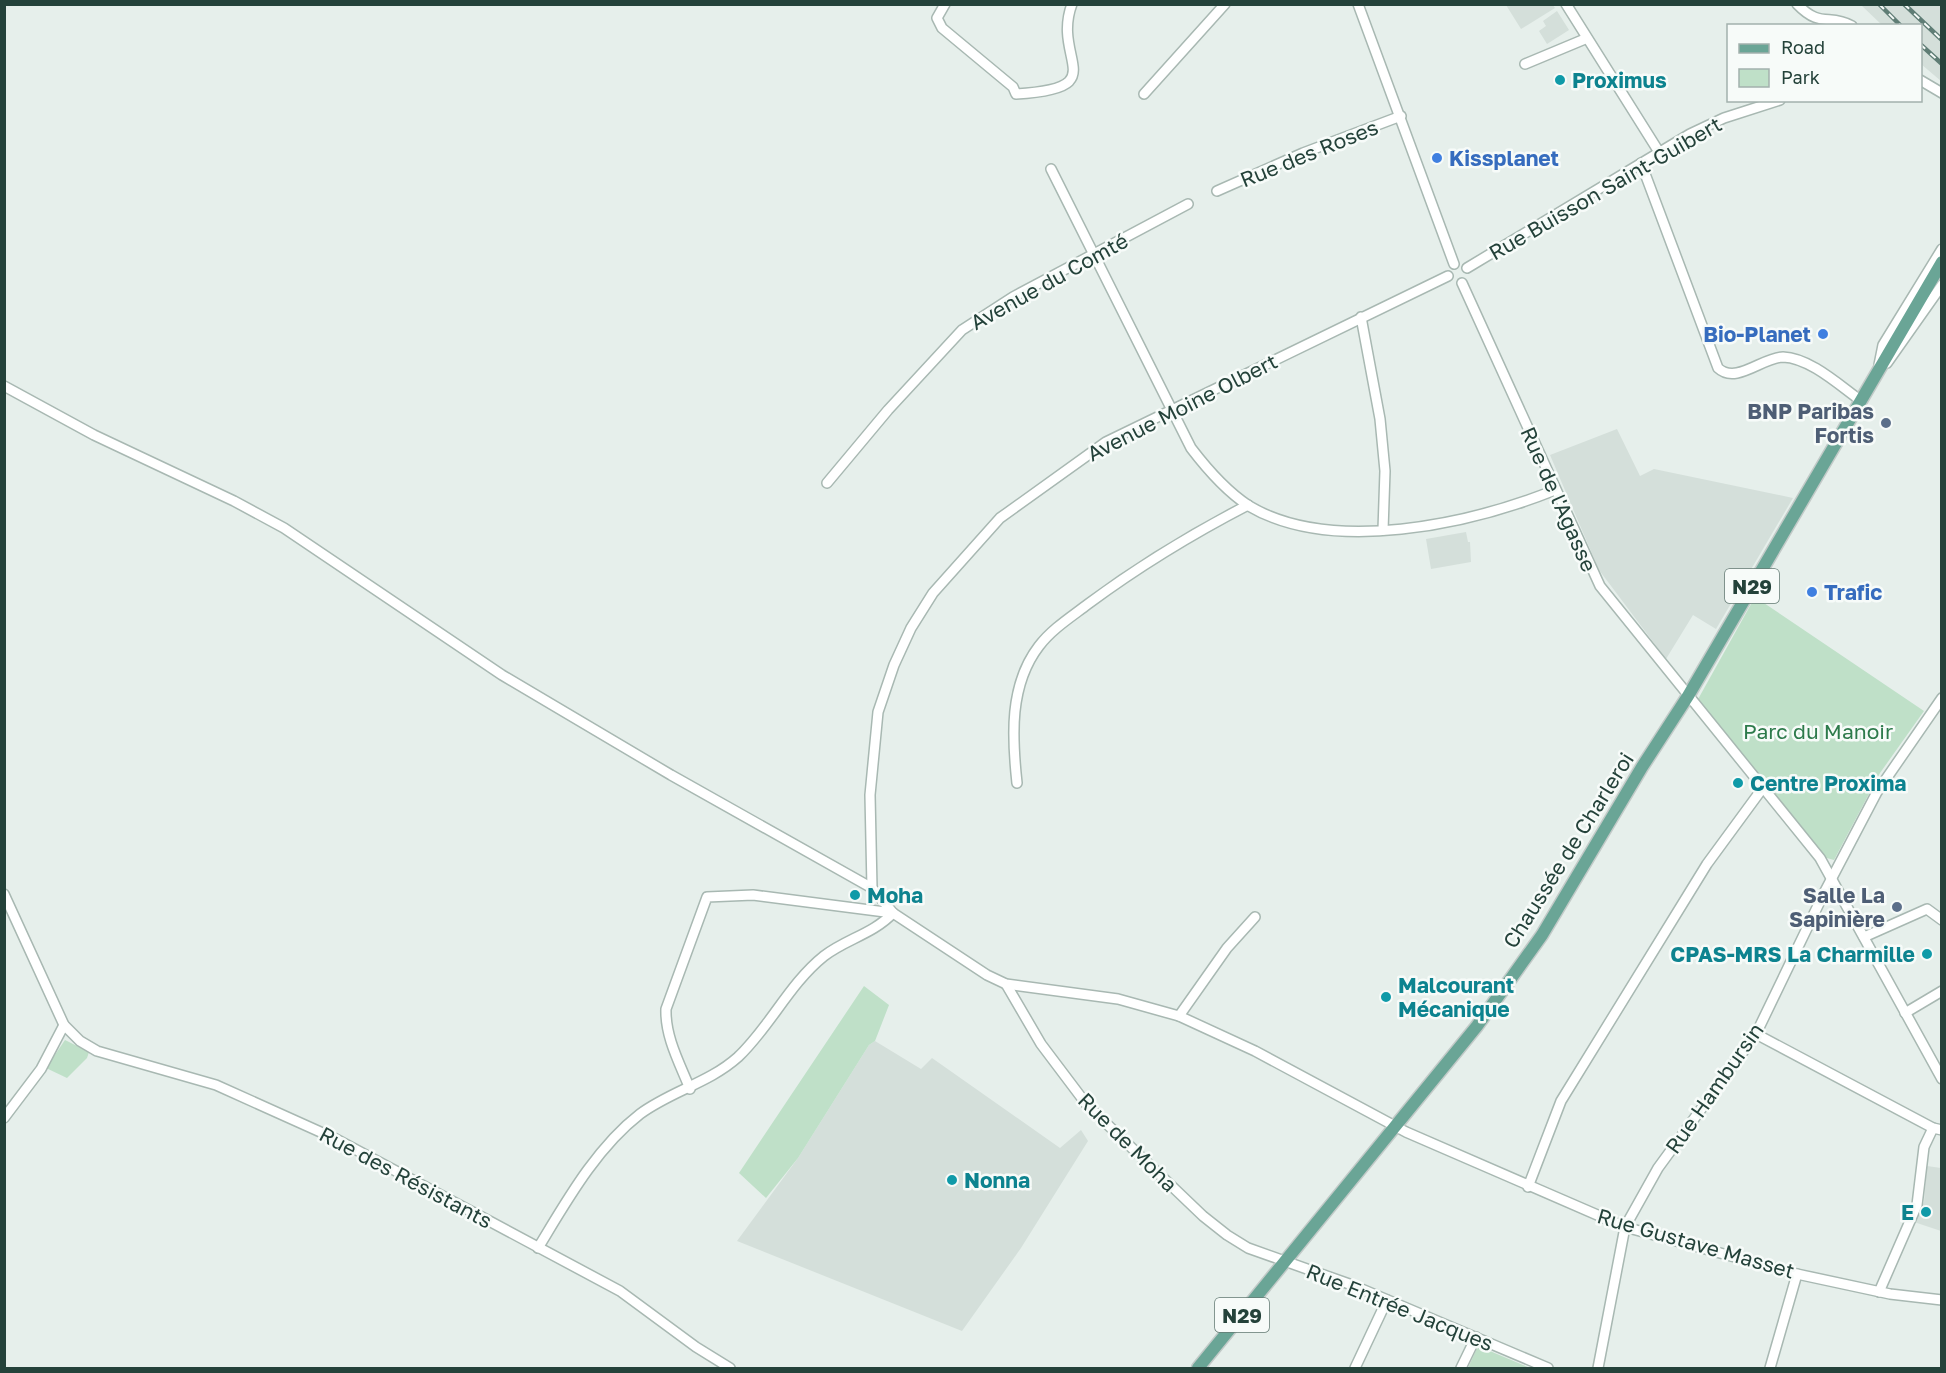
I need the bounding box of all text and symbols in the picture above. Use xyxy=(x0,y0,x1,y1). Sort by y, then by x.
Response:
legend xyxy=(1727,24,1922,102)
text: Road xyxy=(1781,36,1825,58)
text: Park xyxy=(1781,66,1820,88)
place label: Proximus xyxy=(1572,67,1667,93)
marker: Proximus xyxy=(1553,73,1567,87)
street label: Rue Buisson Saint-Guibert xyxy=(1484,111,1726,265)
street label: Rue des Roses xyxy=(1236,113,1382,193)
place label: Kissplanet xyxy=(1449,145,1559,171)
marker: Kissplanet xyxy=(1430,151,1444,165)
street label: Avenue du Comté xyxy=(966,227,1132,335)
place label: Bio-Planet xyxy=(1703,321,1811,347)
marker: Bio-Planet xyxy=(1816,327,1830,341)
street label: Avenue Moine Olbert xyxy=(1082,348,1282,466)
place label: BNP Paribas Fortis xyxy=(1747,398,1874,448)
marker: BNP Paribas Fortis xyxy=(1879,416,1893,430)
street label: Rue de l'Agasse xyxy=(1515,422,1603,576)
road number: N29 xyxy=(1725,569,1779,603)
place label: Trafic xyxy=(1824,579,1882,605)
marker: Trafic xyxy=(1805,585,1819,599)
park label: Parc du Manoir xyxy=(1743,718,1893,744)
street label: Chaussée de Charleroi xyxy=(1497,747,1639,953)
place label: Centre Proxima xyxy=(1750,770,1907,796)
marker: Centre Proxima xyxy=(1731,776,1745,790)
place label: Moha xyxy=(867,882,923,908)
place label: Salle La Sapinière xyxy=(1789,882,1885,932)
marker: Moha xyxy=(848,888,862,902)
marker: Salle La Sapinière xyxy=(1890,900,1904,914)
place label: CPAS-MRS La Charmille xyxy=(1670,941,1915,967)
marker: CPAS-MRS La Charmille xyxy=(1920,947,1934,961)
place label: Malcourant Mécanique xyxy=(1398,972,1514,1022)
marker: Malcourant Mécanique xyxy=(1379,990,1393,1004)
street label: Rue Hambursin xyxy=(1659,1018,1769,1158)
street label: Rue de Moha xyxy=(1073,1087,1183,1197)
street label: Rue des Résistants xyxy=(315,1120,497,1234)
place label: Nonna xyxy=(964,1167,1030,1193)
marker: Nonna xyxy=(945,1173,959,1187)
place label: E xyxy=(1901,1199,1914,1225)
street label: Rue Gustave Masset xyxy=(1594,1202,1798,1284)
marker: E xyxy=(1919,1205,1933,1219)
street label: Rue Entrée Jacques xyxy=(1303,1258,1497,1356)
road number: N29 xyxy=(1215,1298,1269,1332)

